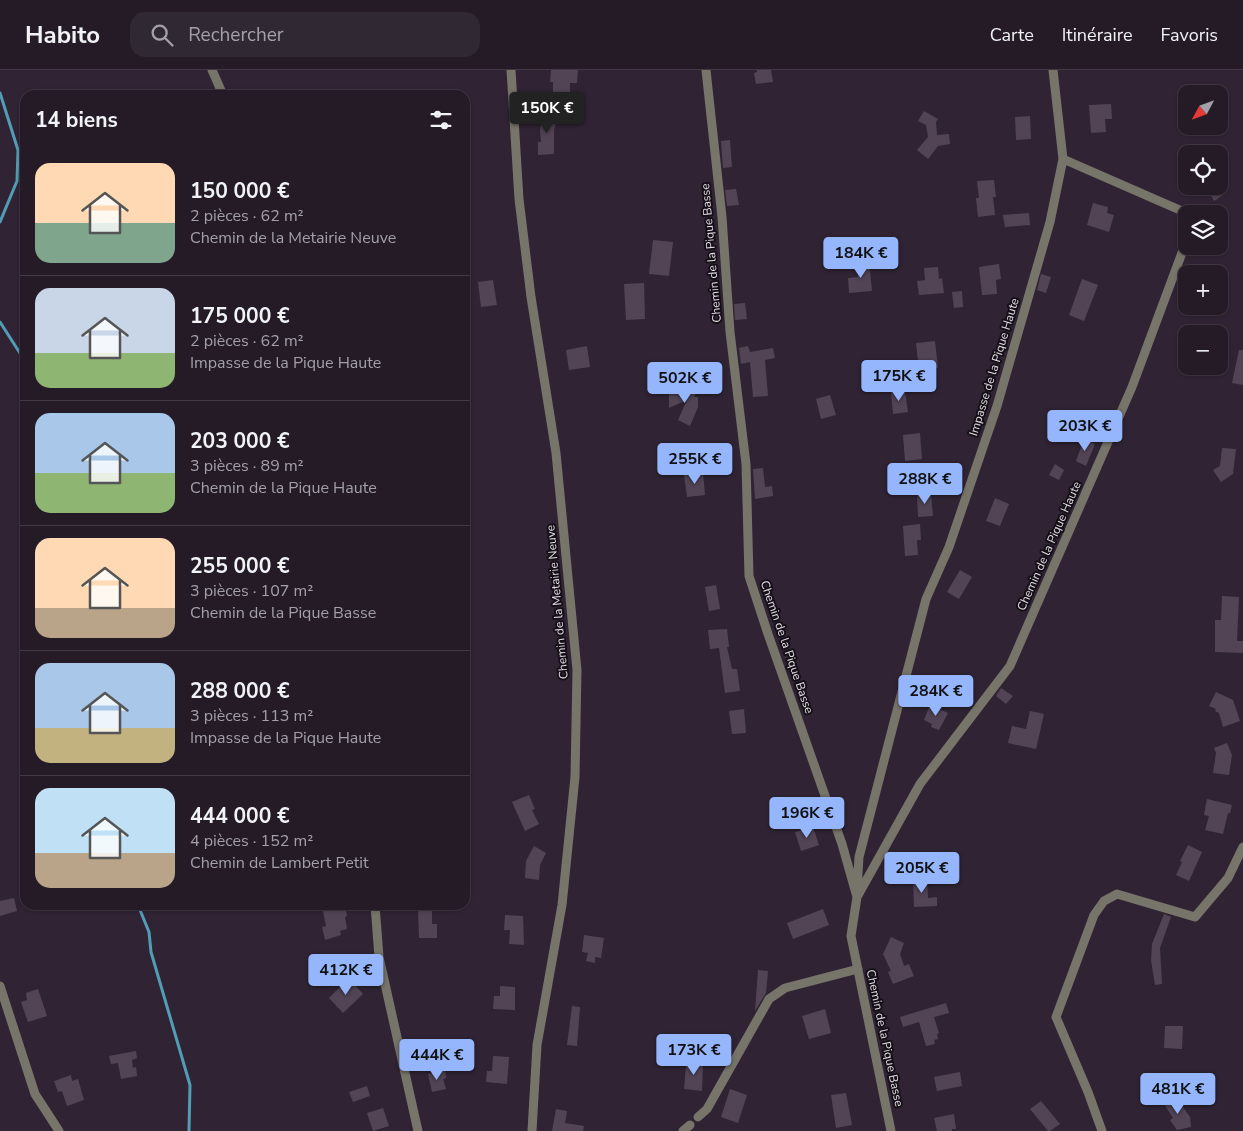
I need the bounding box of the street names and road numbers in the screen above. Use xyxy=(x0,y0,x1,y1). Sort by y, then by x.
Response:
street label: Chemin de la Pique Basse xyxy=(697,183,725,323)
street label: Impasse de la Pique Haute xyxy=(965,296,1023,438)
street label: Chemin de la Pique Haute xyxy=(1013,479,1085,613)
street label: Chemin de la Metairie Neuve xyxy=(542,524,572,680)
street label: Chemin de la Pique Basse xyxy=(757,578,817,716)
street label: Chemin de la Pique Basse xyxy=(863,968,907,1108)

